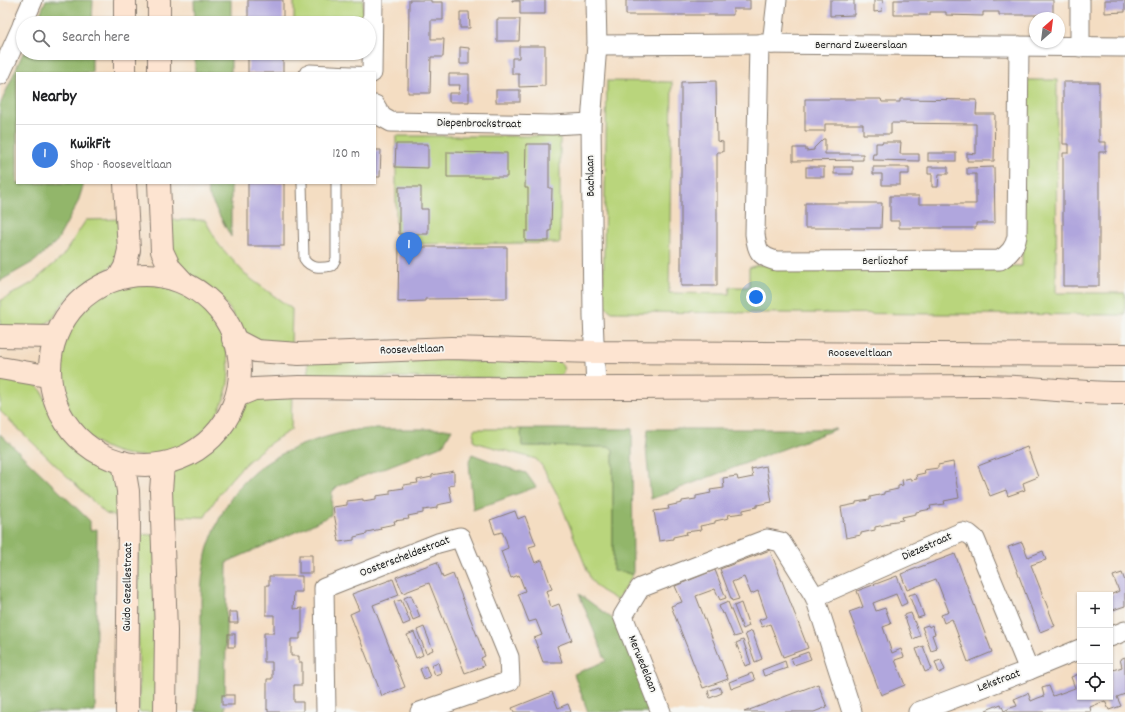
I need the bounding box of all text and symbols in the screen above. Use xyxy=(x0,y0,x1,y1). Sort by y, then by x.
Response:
north arrow xyxy=(1029,12,1065,48)
search box xyxy=(16,16,376,60)
icon: search xyxy=(30,27,52,49)
text: Search here xyxy=(62,27,130,49)
street label: Bernard Zweerslaan xyxy=(815,37,908,54)
text: Nearby xyxy=(32,86,76,110)
street label: Diepenbrockstraat xyxy=(437,115,522,133)
text: KwikFit xyxy=(70,134,110,156)
text: 1 xyxy=(44,145,46,164)
text: 120 m xyxy=(332,145,360,164)
street label: Bachlaan xyxy=(582,155,600,197)
text: Shop · Rooseveltlaan xyxy=(70,156,172,175)
pin: 1 xyxy=(396,232,422,265)
street label: Berliozhof xyxy=(862,253,908,270)
your location xyxy=(746,287,766,307)
street label: Rooseveltlaan xyxy=(380,340,445,360)
street label: Rooseveltlaan xyxy=(828,345,892,362)
street label: Diezestraat xyxy=(899,528,955,566)
street label: Oosterscheldestraat xyxy=(357,532,453,582)
street label: Guido Gezellestraat xyxy=(119,542,137,632)
map controls xyxy=(1077,592,1113,700)
button: + xyxy=(1077,592,1113,628)
button: − xyxy=(1077,628,1113,664)
street label: Merwedelaan xyxy=(623,633,661,696)
button: locate xyxy=(1077,664,1113,700)
street label: Lekstraat xyxy=(975,665,1023,697)

